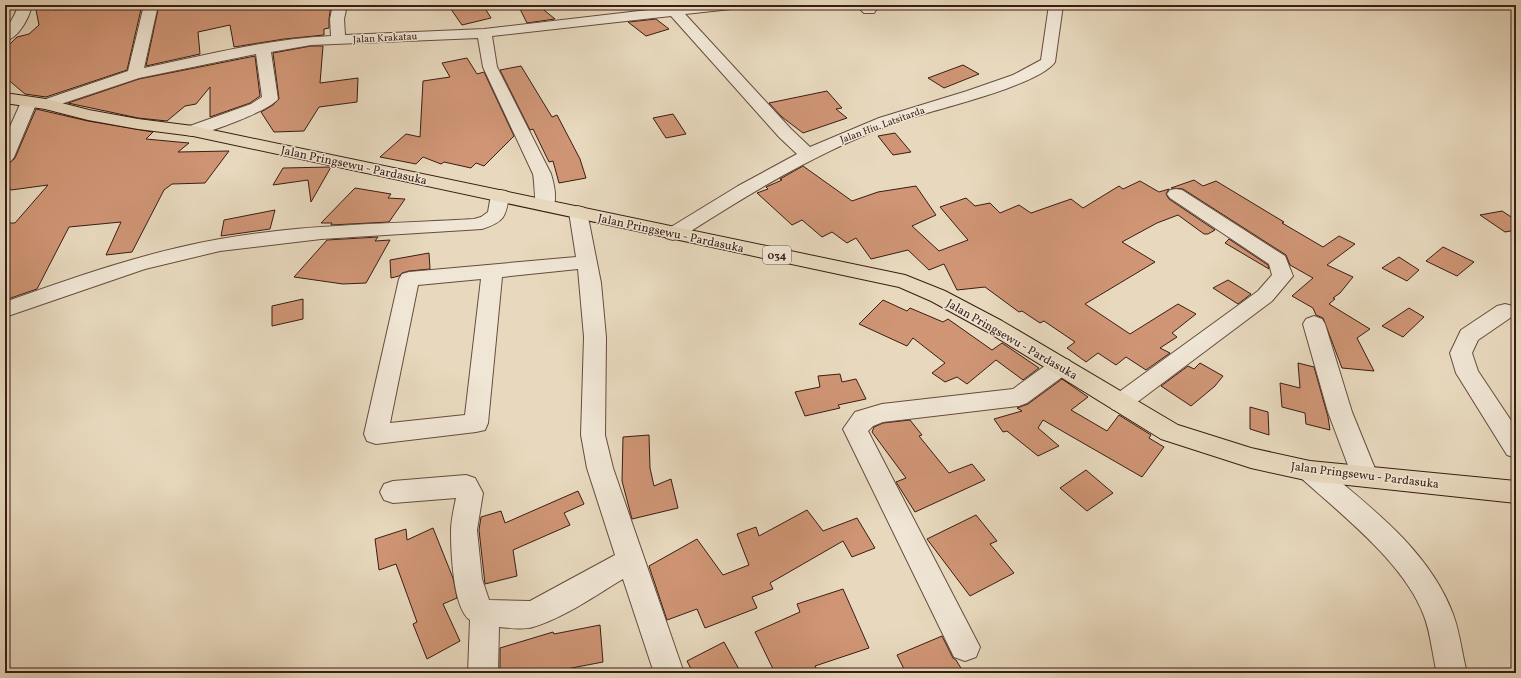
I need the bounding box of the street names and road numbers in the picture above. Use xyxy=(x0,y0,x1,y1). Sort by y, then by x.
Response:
street label: Jalan Krakatau xyxy=(352,29,418,47)
street label: Jalan Hiu. Latsitarda xyxy=(838,103,927,147)
street label: Jalan Pringsewu - Pardasuka xyxy=(279,143,428,189)
street label: Jalan Pringsewu - Pardasuka xyxy=(596,211,745,257)
road number: 034 xyxy=(763,246,791,264)
street label: Jalan Pringsewu - Pardasuka xyxy=(943,296,1080,384)
street label: Jalan Pringsewu - Pardasuka xyxy=(1290,459,1440,493)

